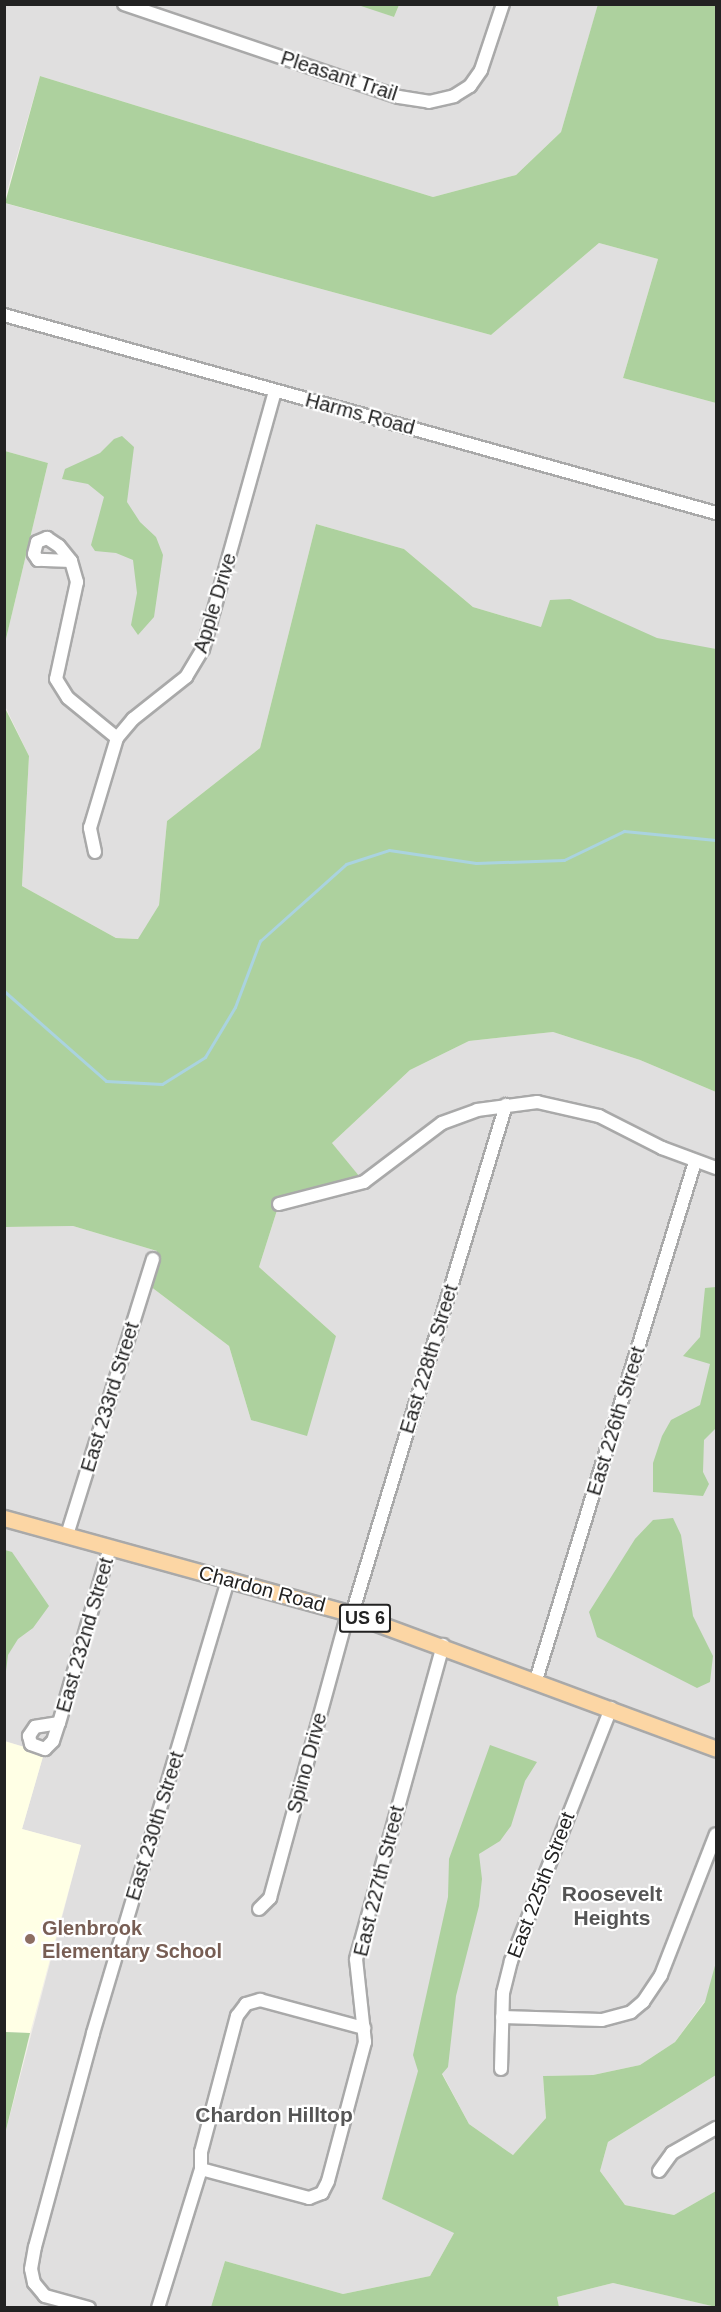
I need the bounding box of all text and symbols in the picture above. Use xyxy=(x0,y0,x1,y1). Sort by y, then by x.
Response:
street label: Pleasant Trail xyxy=(277,46,401,106)
street label: Harms Road xyxy=(303,388,417,440)
street label: Apple Drive xyxy=(188,550,242,656)
street label: East 228th Street xyxy=(395,1282,463,1436)
street label: East 233rd Street xyxy=(76,1319,144,1475)
street label: East 226th Street xyxy=(582,1344,650,1498)
street label: East 232nd Street xyxy=(51,1555,119,1715)
street label: Chardon Road xyxy=(196,1561,328,1617)
road number: US 6 xyxy=(338,1603,392,1633)
street label: Spino Drive xyxy=(282,1710,332,1816)
street label: East 230th Street xyxy=(121,1749,189,1903)
street label: East 227th Street xyxy=(349,1803,409,1959)
street label: East 225th Street xyxy=(502,1809,580,1961)
district label: Roosevelt Heights xyxy=(562,1881,662,1931)
place label: Glenbrook Elementary School xyxy=(42,1916,222,1963)
marker: Glenbrook Elementary School xyxy=(23,1932,37,1946)
district label: Chardon Hilltop xyxy=(195,2102,353,2128)

